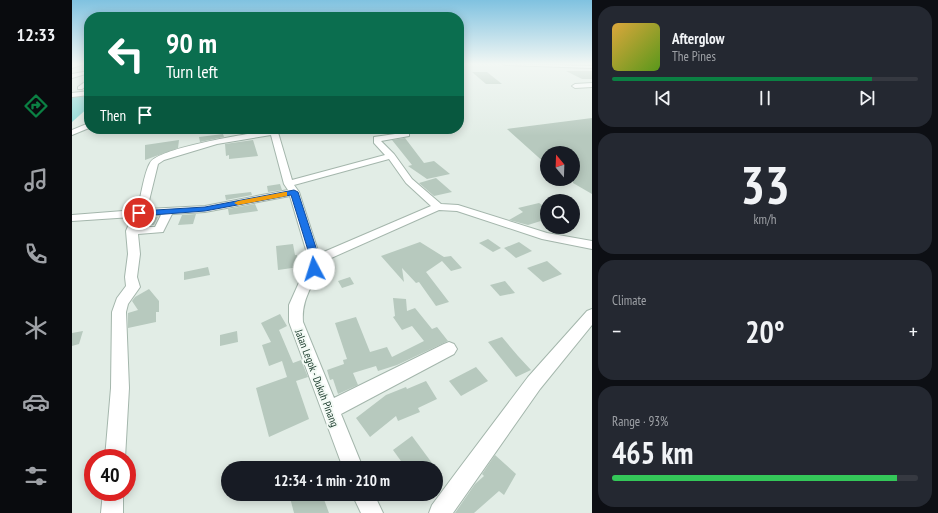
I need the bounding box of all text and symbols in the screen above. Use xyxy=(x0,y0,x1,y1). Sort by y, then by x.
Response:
text: 12:33 xyxy=(17,23,55,46)
text: 90 m xyxy=(166,24,217,61)
icon: left xyxy=(100,28,152,80)
text: Afterglow xyxy=(672,29,724,48)
text: The Pines xyxy=(672,48,716,65)
text: Turn left xyxy=(166,60,218,83)
icon: previous xyxy=(652,87,674,109)
icon: pause xyxy=(754,87,776,109)
icon: next xyxy=(856,87,878,109)
icon: directions xyxy=(22,92,50,120)
icon: arrive xyxy=(134,104,156,126)
text: Then xyxy=(100,106,126,125)
north arrow xyxy=(540,146,580,186)
map controls xyxy=(540,146,580,234)
text: 33 xyxy=(740,151,790,218)
icon: music xyxy=(22,166,50,194)
button: search xyxy=(540,194,580,234)
pin xyxy=(122,196,156,230)
icon: arrive xyxy=(128,202,150,224)
text: km/h xyxy=(753,211,777,228)
icon: phone xyxy=(22,240,50,268)
position arrow xyxy=(293,248,335,290)
text: Climate xyxy=(612,292,646,309)
text: 20° xyxy=(745,312,785,351)
icon: climate xyxy=(22,314,50,342)
text: − xyxy=(612,317,621,345)
text: + xyxy=(909,317,918,345)
street label: Jalan Legok - Dukuh Pinang xyxy=(292,326,342,429)
icon: car xyxy=(22,388,50,416)
text: Range · 93% xyxy=(612,413,668,430)
text: 465 km xyxy=(612,433,693,472)
speed limit sign: 40 xyxy=(84,449,136,501)
icon: filters xyxy=(22,462,50,490)
text: 12:34 · 1 min · 210 m xyxy=(274,471,390,490)

